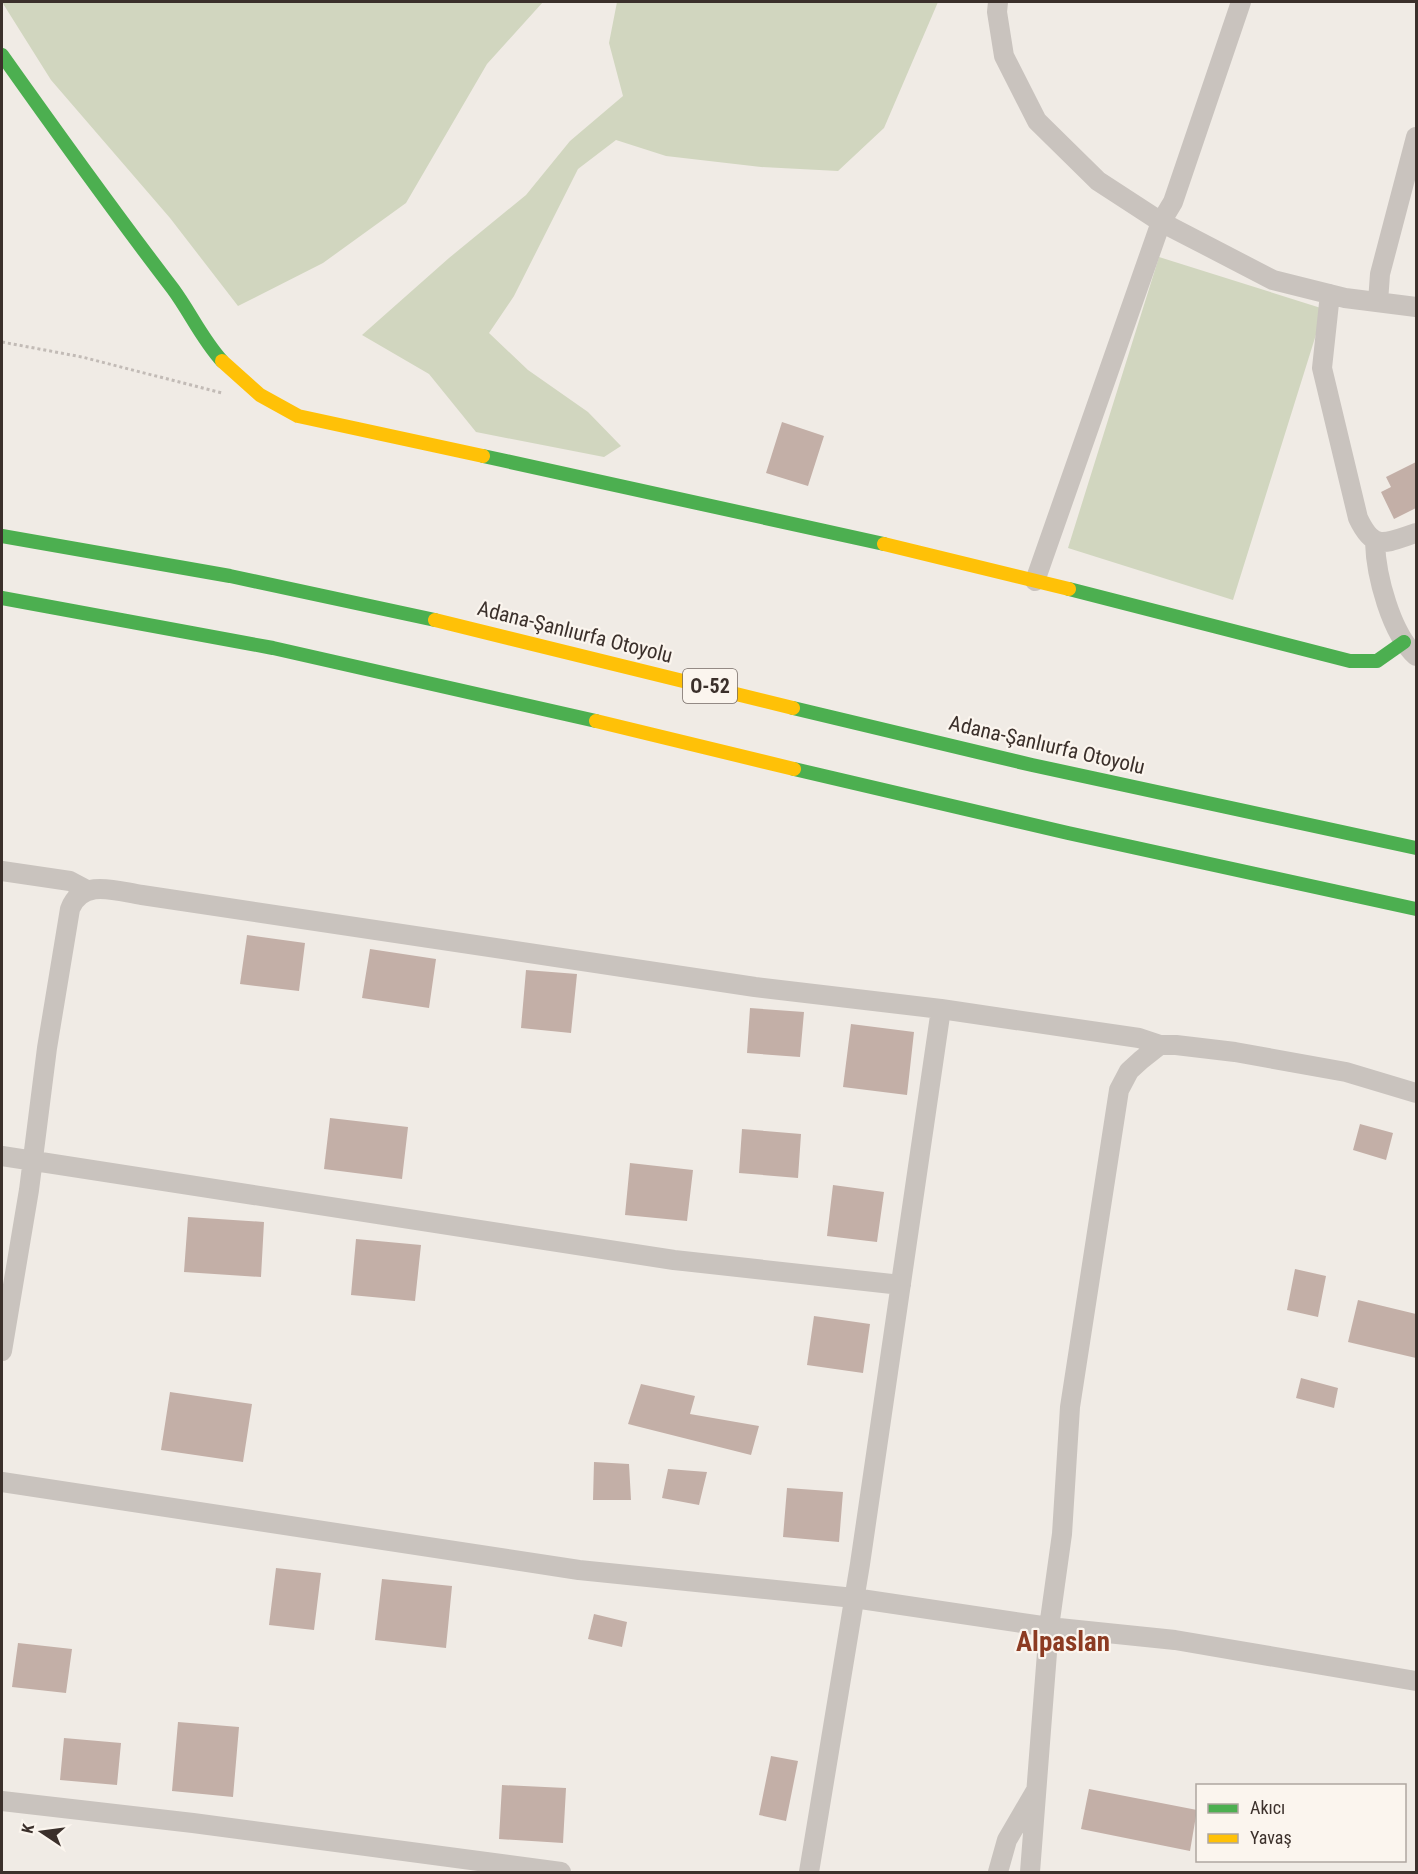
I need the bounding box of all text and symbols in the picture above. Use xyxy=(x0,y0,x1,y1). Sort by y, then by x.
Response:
street label: Adana-Şanlıurfa Otoyolu xyxy=(475,596,675,668)
road number: O-52 xyxy=(683,669,737,703)
street label: Adana-Şanlıurfa Otoyolu xyxy=(947,711,1147,779)
district label: Alpaslan xyxy=(1016,1626,1110,1658)
legend xyxy=(1196,1784,1406,1862)
text: Akıcı xyxy=(1250,1797,1285,1818)
north arrow xyxy=(12,1802,72,1862)
text: K xyxy=(18,1822,38,1835)
text: Yavaş xyxy=(1250,1827,1292,1848)

